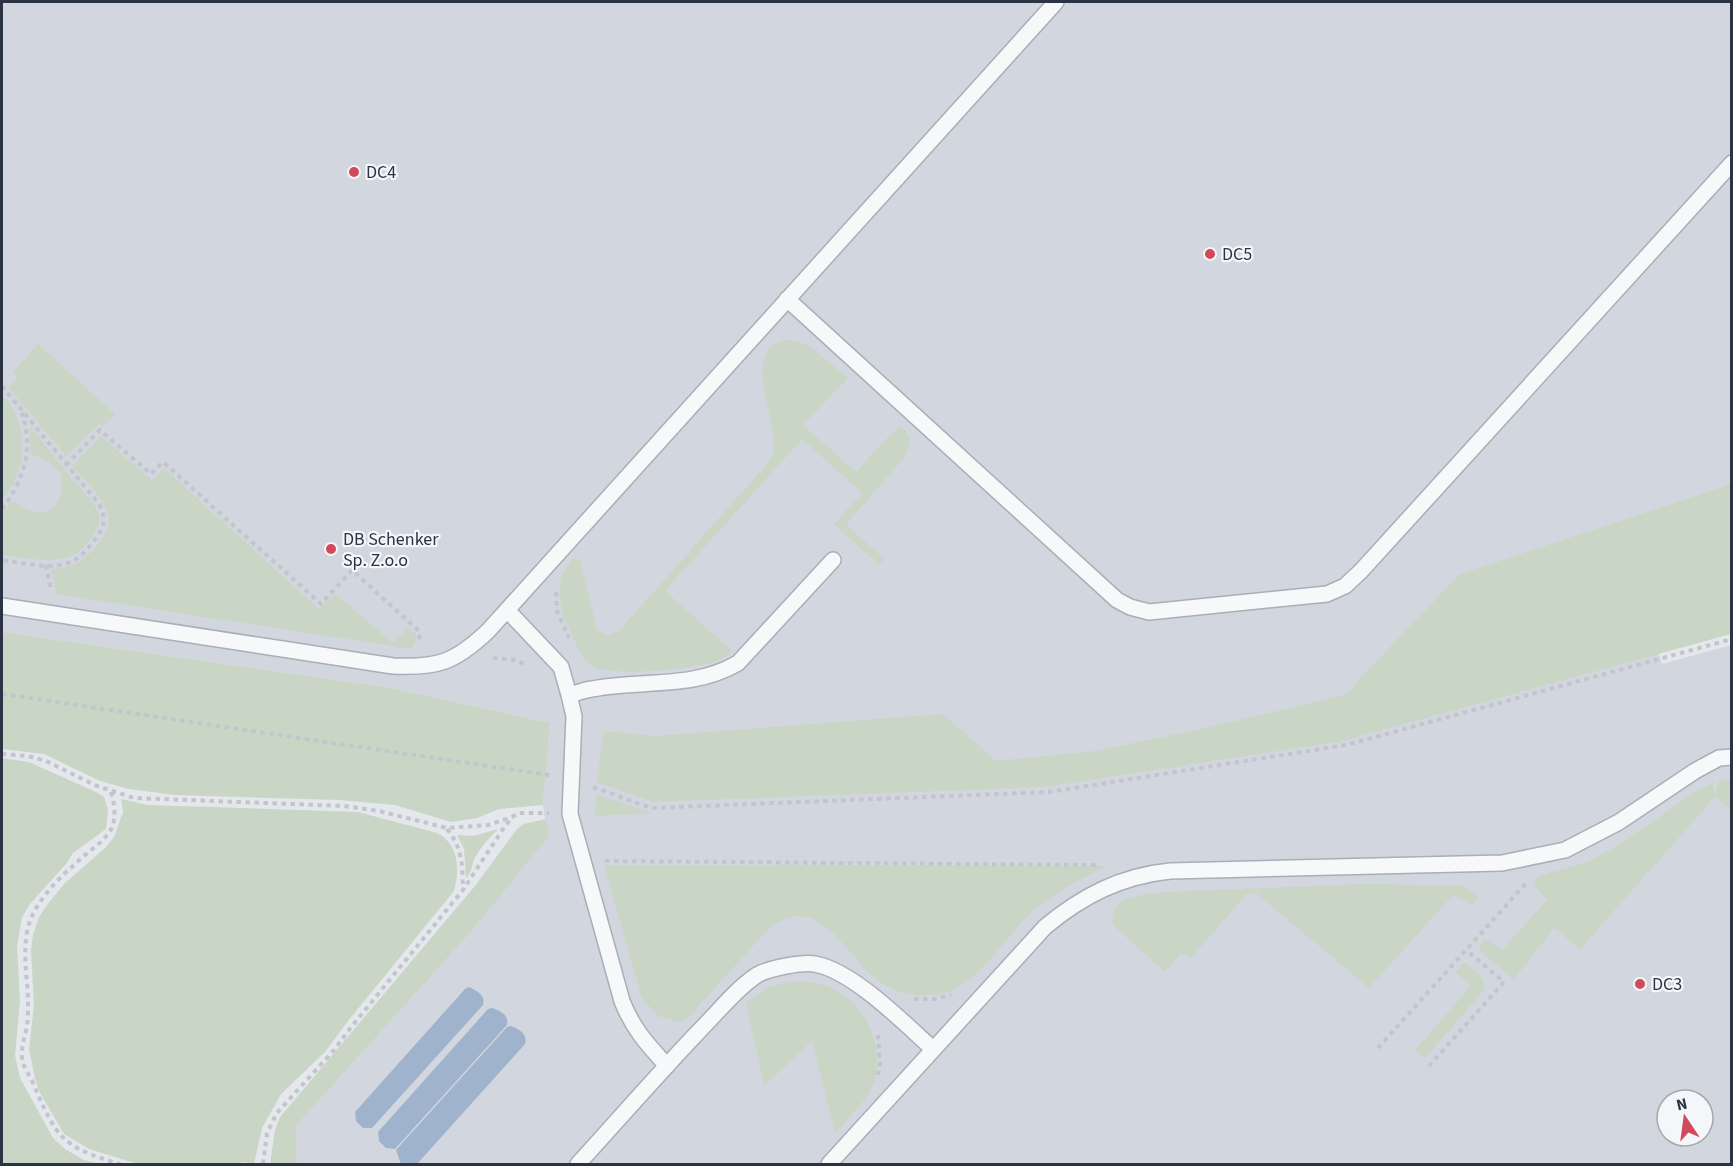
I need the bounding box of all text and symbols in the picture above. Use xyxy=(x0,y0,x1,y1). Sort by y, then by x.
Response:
place label: DC4 xyxy=(366,160,396,185)
marker: DC4 xyxy=(347,165,361,179)
place label: DC5 xyxy=(1222,242,1252,267)
marker: DC5 xyxy=(1203,247,1217,261)
place label: DB Schenker Sp. Z.o.o xyxy=(343,527,439,573)
marker: DB Schenker Sp. Z.o.o xyxy=(324,542,338,556)
place label: DC3 xyxy=(1652,972,1682,997)
marker: DC3 xyxy=(1633,977,1647,991)
north arrow xyxy=(1655,1088,1715,1148)
text: N xyxy=(1674,1092,1690,1116)

